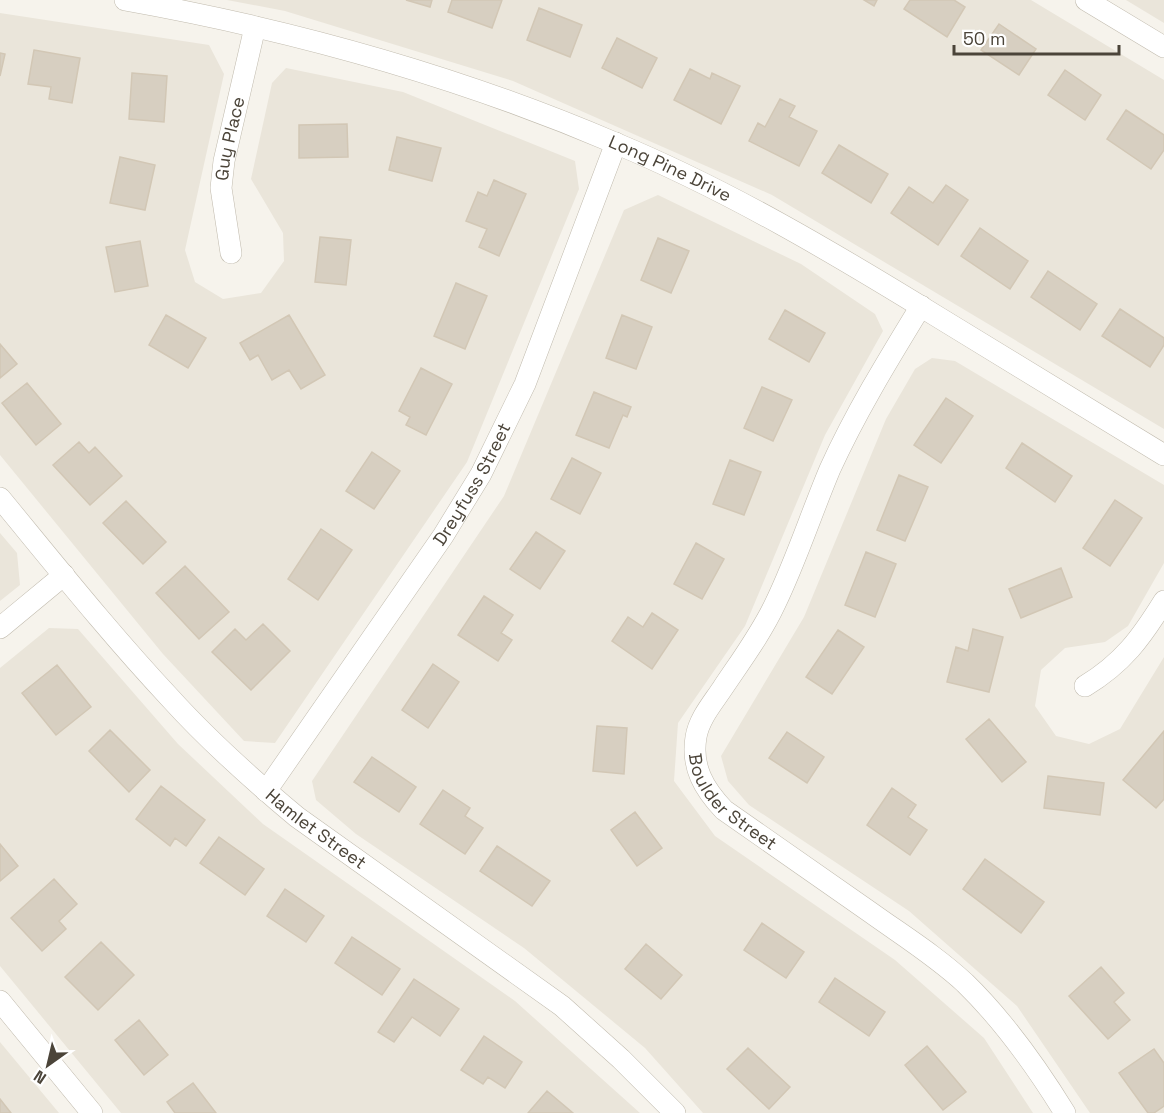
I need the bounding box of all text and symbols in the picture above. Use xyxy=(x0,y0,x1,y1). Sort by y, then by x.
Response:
scale bar xyxy=(954,18,1119,56)
text: 50 m xyxy=(963,27,1005,50)
street label: Guy Place xyxy=(210,94,250,182)
street label: Long Pine Drive xyxy=(605,130,735,207)
street label: Dreyfuss Street xyxy=(428,419,515,550)
street label: Boulder Street xyxy=(684,752,782,855)
street label: Hamlet Street xyxy=(261,783,371,874)
north arrow xyxy=(18,1035,78,1095)
text: N xyxy=(30,1065,50,1089)

